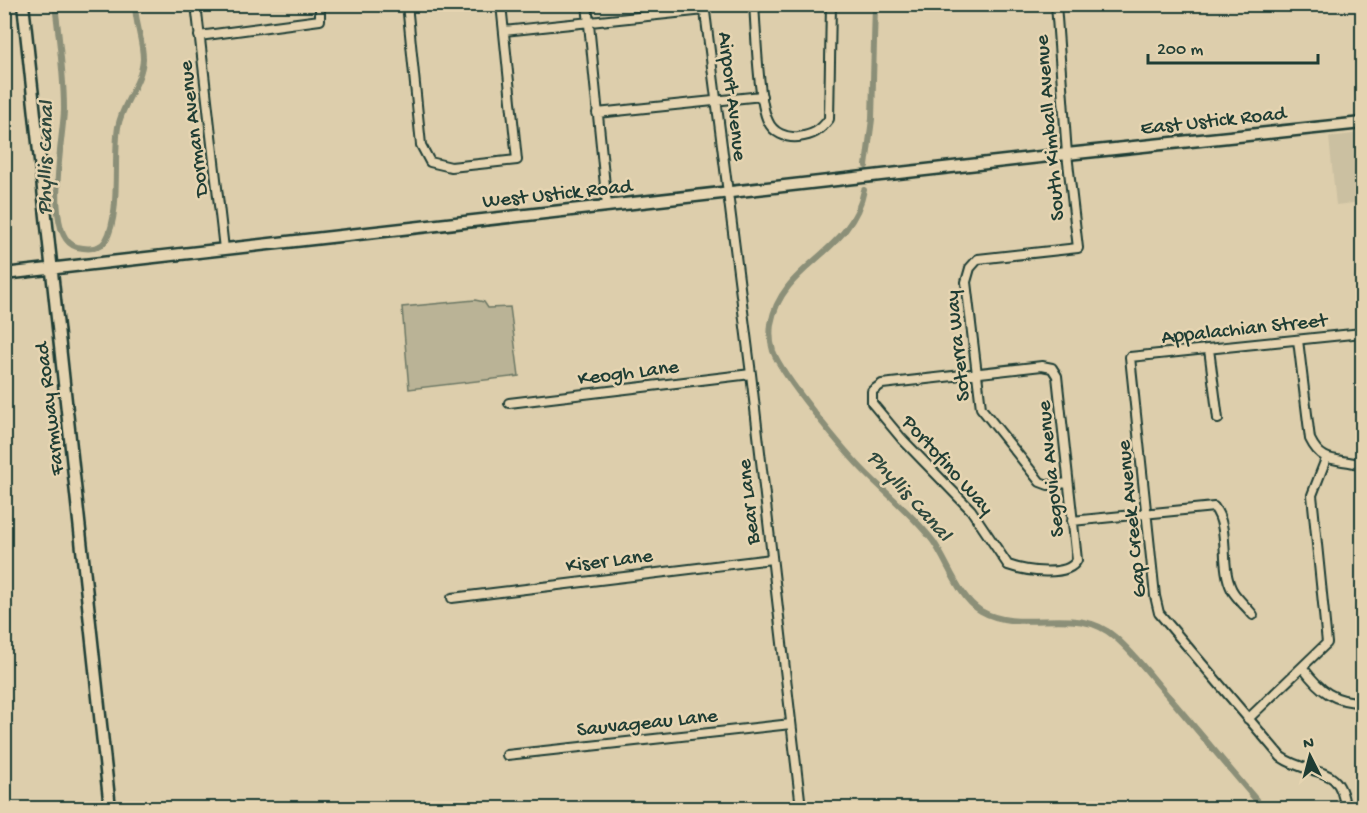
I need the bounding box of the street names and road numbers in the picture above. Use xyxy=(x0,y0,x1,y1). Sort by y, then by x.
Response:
street label: Airport Avenue xyxy=(710,31,751,163)
street label: South Kimball Avenue xyxy=(1031,33,1072,222)
street label: Dorman Avenue xyxy=(175,58,216,200)
street label: East Ustick Road xyxy=(1139,102,1289,143)
street label: West Ustick Road xyxy=(481,175,635,216)
street label: Soterra Way xyxy=(941,289,978,402)
street label: Appalachian Street xyxy=(1160,309,1331,352)
street label: Farmway Road xyxy=(31,339,72,478)
street label: Keogh Lane xyxy=(576,356,682,393)
street label: Segovia Avenue xyxy=(1033,398,1072,538)
street label: Portofino Way xyxy=(894,410,998,522)
street label: Gap Creek Avenue xyxy=(1113,438,1154,599)
street label: Bear Lane xyxy=(733,457,768,547)
street label: Kiser Lane xyxy=(565,545,655,580)
street label: Sauvageau Lane xyxy=(576,705,720,744)

